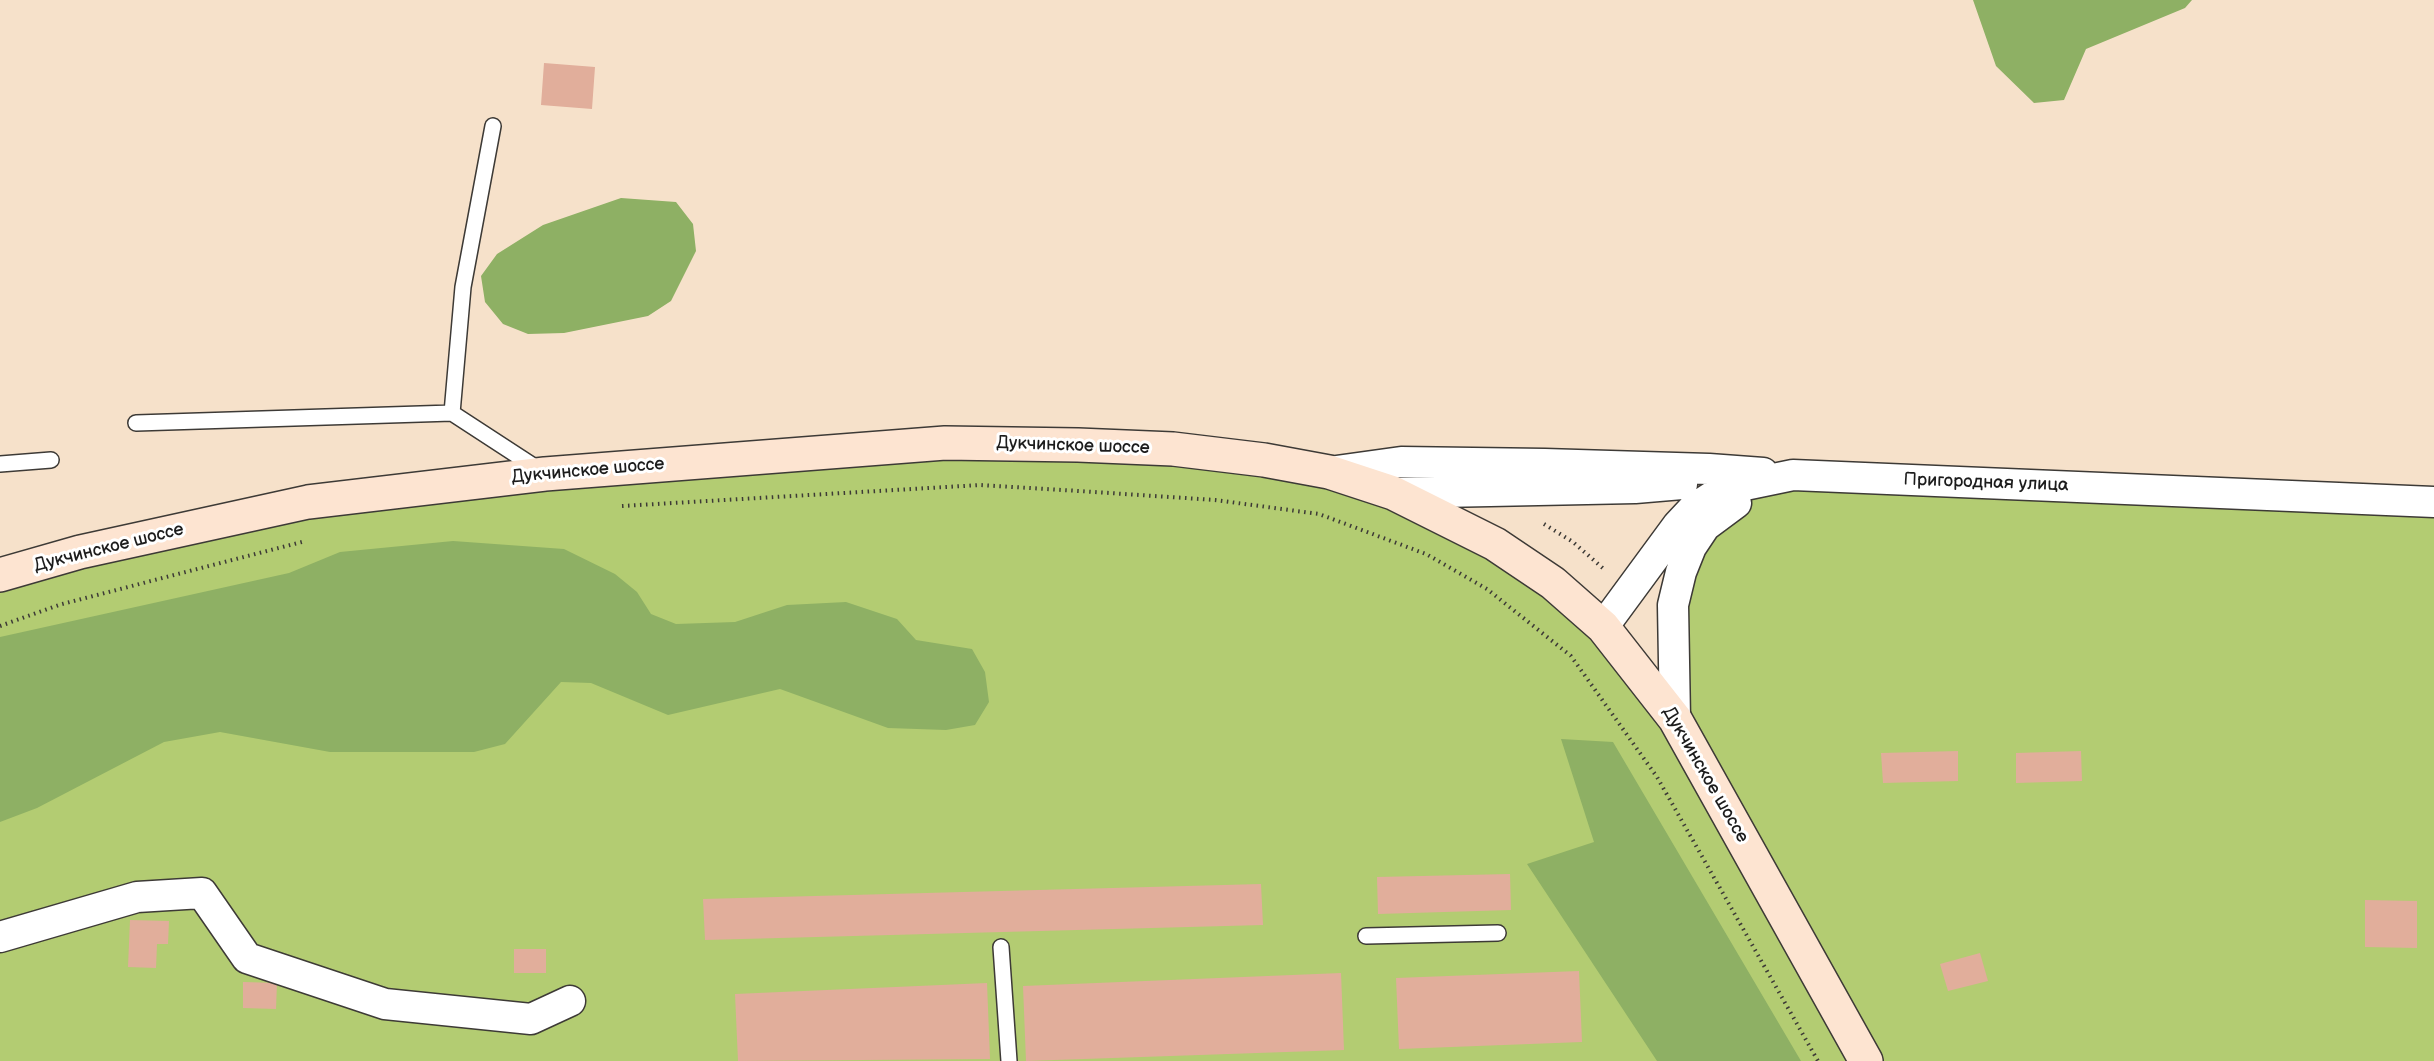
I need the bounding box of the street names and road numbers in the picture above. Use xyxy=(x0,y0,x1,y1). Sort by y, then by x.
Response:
street label: Дукчинское шоссе xyxy=(996,433,1150,459)
street label: Дукчинское шоссе xyxy=(511,454,665,488)
street label: Пригородная улица xyxy=(1903,469,2069,497)
street label: Дукчинское шоссе xyxy=(32,519,186,577)
street label: Дукчинское шоссе xyxy=(1657,703,1753,847)

